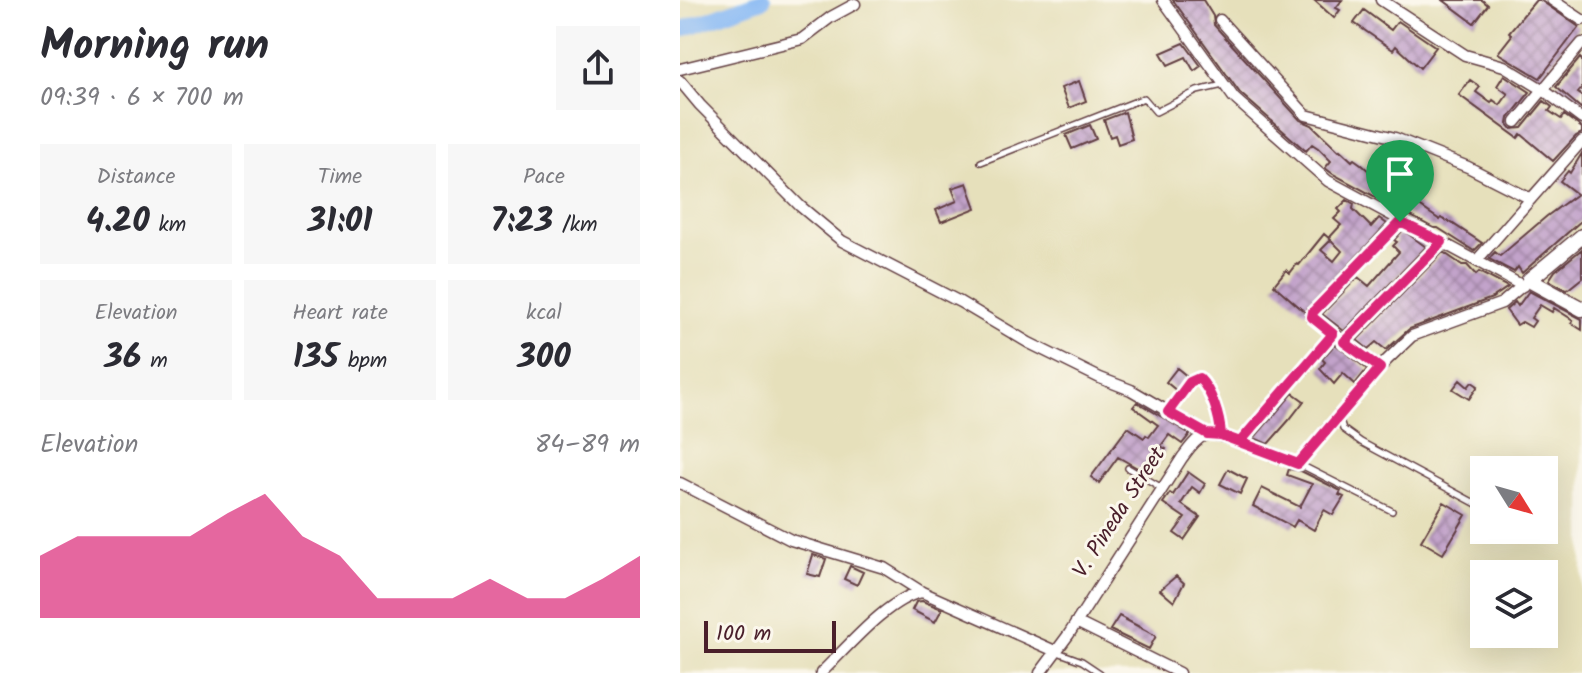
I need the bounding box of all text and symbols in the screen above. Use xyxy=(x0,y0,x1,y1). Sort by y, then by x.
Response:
text: Morning run xyxy=(40,12,269,82)
button: share xyxy=(556,26,640,110)
text: 09:39 · 6 × 700 m xyxy=(40,77,244,119)
pin xyxy=(1366,140,1434,222)
icon: arrive xyxy=(1378,152,1422,196)
text: Distance xyxy=(96,160,176,195)
text: Time xyxy=(318,160,362,195)
text: Pace xyxy=(523,160,565,195)
text: 4.20 xyxy=(86,195,150,249)
text: 31:01 xyxy=(308,195,372,249)
text: 7:23 xyxy=(490,195,553,249)
text: km xyxy=(150,208,186,243)
text: /km xyxy=(553,208,598,243)
text: Elevation xyxy=(94,296,178,331)
text: Heart rate xyxy=(292,296,388,331)
text: kcal xyxy=(526,296,562,331)
text: 36 xyxy=(104,331,141,385)
text: 135 xyxy=(293,331,339,385)
text: 300 xyxy=(517,331,571,385)
text: m xyxy=(141,344,168,379)
text: bpm xyxy=(339,344,387,379)
text: Elevation xyxy=(40,424,138,466)
text: 84–89 m xyxy=(535,424,640,466)
street label: V. Pineda Street xyxy=(1064,440,1176,586)
north arrow xyxy=(1470,456,1558,544)
map controls xyxy=(1470,456,1558,648)
button: layers xyxy=(1470,560,1558,648)
scale bar xyxy=(704,617,836,653)
text: 100 m xyxy=(716,617,771,652)

